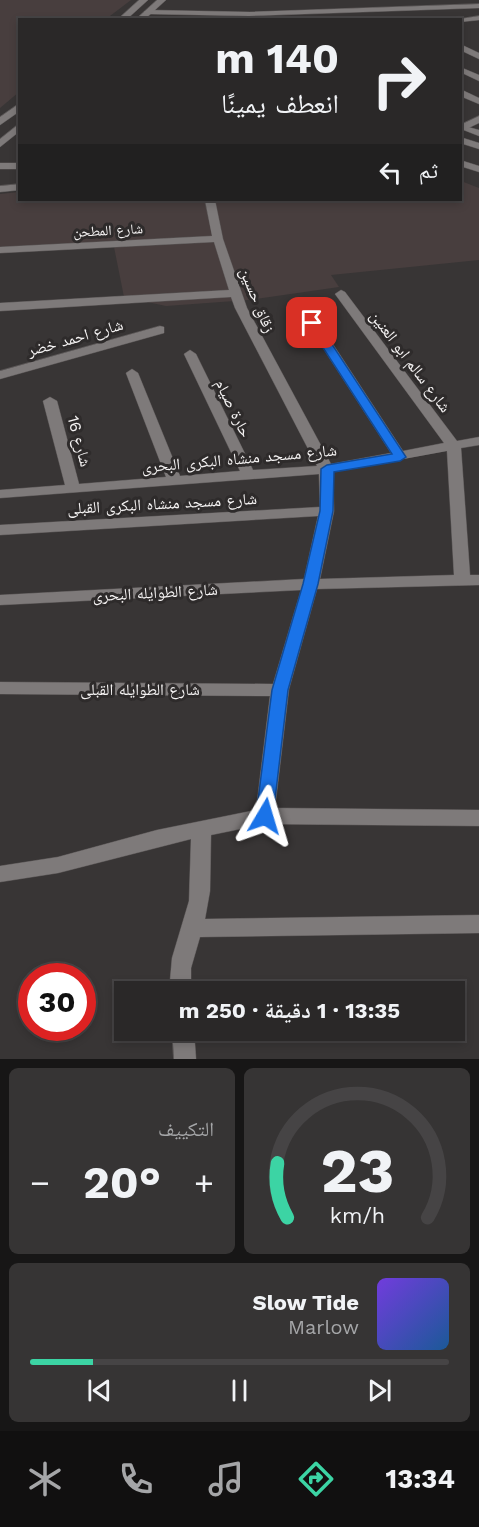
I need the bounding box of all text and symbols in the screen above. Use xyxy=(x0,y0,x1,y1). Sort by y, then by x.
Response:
text: 140 m xyxy=(215,34,339,83)
icon: right xyxy=(360,42,438,120)
text: انعطف يمينًا xyxy=(221,88,339,120)
icon: left xyxy=(374,156,407,189)
text: ثم xyxy=(419,158,438,183)
street label: شارع المطحن xyxy=(73,220,143,242)
street label: زقاق حسين xyxy=(235,265,279,336)
pin xyxy=(286,297,337,348)
icon: arrive xyxy=(295,306,328,339)
street label: شارع سالم ابو العنين xyxy=(365,307,455,417)
street label: شارع احمد خضر xyxy=(24,315,125,361)
street label: حارة صيام xyxy=(210,376,256,441)
street label: شارع 16 xyxy=(63,414,95,469)
street label: شارع مسجد منشاه البكرى البحرى xyxy=(141,440,338,477)
street label: شارع مسجد منشاه البكرى القبلى xyxy=(67,489,257,519)
street label: شارع الطوايله البحرى xyxy=(92,580,218,606)
street label: شارع الطوايله القبلى xyxy=(80,680,200,700)
position arrow xyxy=(233,784,297,848)
speed limit sign: 30 xyxy=(18,963,96,1041)
text: 13:35 · 1 دقيقة · 250 m xyxy=(179,998,400,1023)
text: التكييف xyxy=(158,1117,214,1141)
text: 23 xyxy=(320,1134,394,1207)
text: 20° xyxy=(83,1156,161,1209)
text: − xyxy=(30,1163,50,1202)
text: + xyxy=(194,1163,214,1202)
text: km/h xyxy=(329,1203,385,1228)
text: Slow Tide xyxy=(252,1290,359,1315)
text: Marlow xyxy=(288,1315,359,1339)
icon: previous xyxy=(83,1374,116,1407)
icon: pause xyxy=(223,1374,256,1407)
icon: next xyxy=(363,1374,396,1407)
icon: climate xyxy=(24,1458,66,1500)
icon: phone xyxy=(115,1458,157,1500)
icon: music xyxy=(205,1458,247,1500)
icon: directions xyxy=(295,1458,337,1500)
text: 13:34 xyxy=(386,1463,455,1495)

